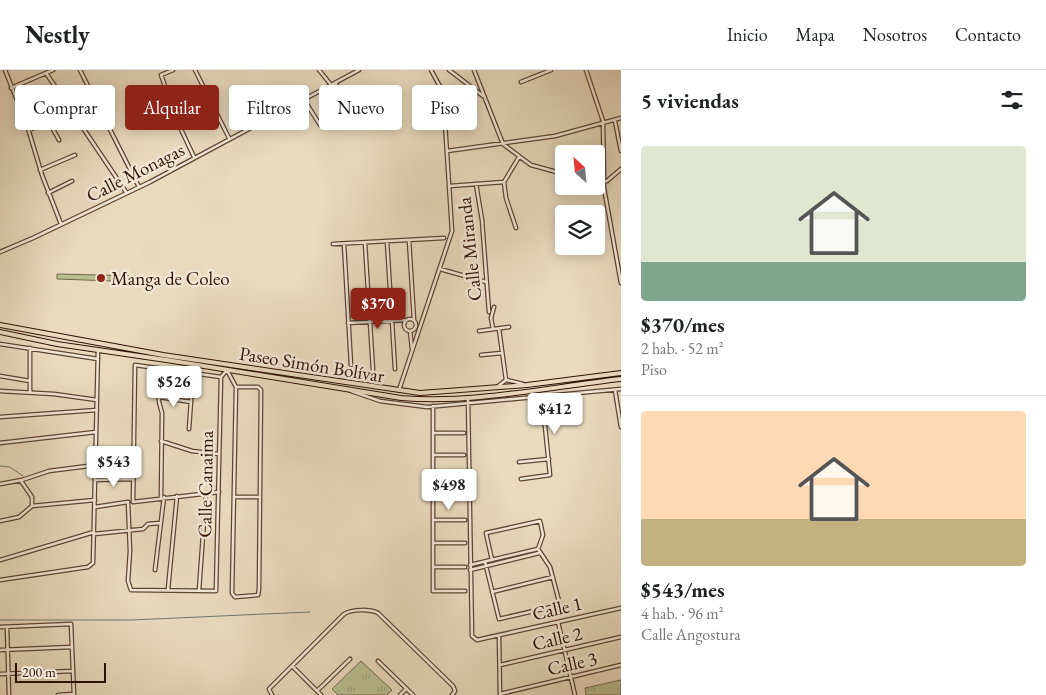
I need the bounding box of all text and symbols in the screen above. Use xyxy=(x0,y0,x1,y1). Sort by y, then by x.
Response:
text: Nestly xyxy=(25,19,90,50)
text: Inicio xyxy=(727,23,768,46)
text: Mapa xyxy=(796,23,835,46)
text: Nosotros xyxy=(863,23,927,46)
text: Contacto xyxy=(955,23,1021,46)
chip: Comprar xyxy=(15,85,115,130)
chip: Alquilar xyxy=(125,85,219,130)
chip: Filtros xyxy=(229,85,309,130)
chip: Nuevo xyxy=(319,85,402,130)
chip: Piso xyxy=(412,85,477,130)
icon: filters xyxy=(998,86,1026,114)
text: 5 viviendas xyxy=(641,87,739,114)
street label: Calle Monagas xyxy=(82,137,189,208)
north arrow xyxy=(555,145,605,195)
map controls xyxy=(555,145,605,255)
icon: home xyxy=(789,178,879,268)
street label: Calle Miranda xyxy=(452,195,487,302)
button: layers xyxy=(555,205,605,255)
place label: Manga de Coleo xyxy=(111,266,230,291)
marker: Manga de Coleo xyxy=(95,272,107,284)
pin: $370 xyxy=(348,288,408,330)
text: $370 xyxy=(362,293,394,314)
text: $370/mes xyxy=(641,311,725,338)
text: 2 hab. · 52 m² xyxy=(641,338,723,359)
street label: Paseo Simón Bolívar xyxy=(238,341,387,388)
text: Piso xyxy=(641,359,667,380)
pin: $526 xyxy=(144,366,204,408)
text: $526 xyxy=(158,371,190,392)
pin: $412 xyxy=(525,392,585,435)
text: $412 xyxy=(539,398,571,419)
street label: Calle Canaima xyxy=(192,430,219,538)
icon: home xyxy=(789,444,879,534)
pin: $543 xyxy=(84,446,144,488)
text: $543 xyxy=(98,451,130,472)
pin: $498 xyxy=(419,468,479,511)
text: $498 xyxy=(433,474,465,495)
text: $543/mes xyxy=(641,576,725,603)
street label: Calle 1 xyxy=(530,591,585,626)
text: 4 hab. · 96 m² xyxy=(641,603,723,624)
street label: Calle 2 xyxy=(530,621,585,656)
text: Calle Angostura xyxy=(641,624,741,645)
street label: Calle 3 xyxy=(545,646,600,681)
scale bar xyxy=(15,660,106,683)
text: 200 m xyxy=(22,663,56,681)

